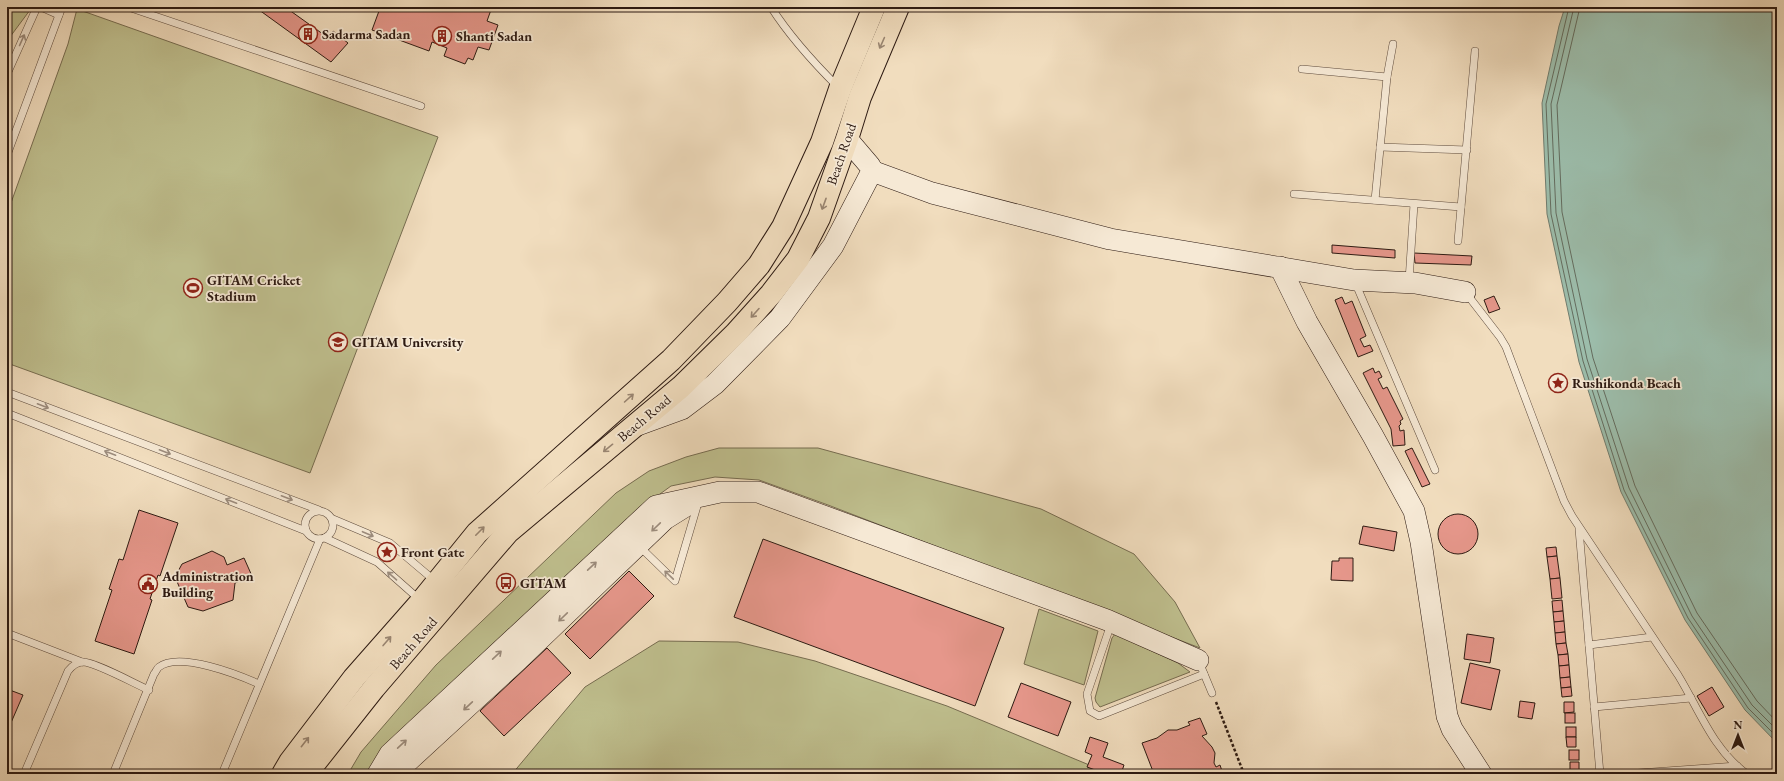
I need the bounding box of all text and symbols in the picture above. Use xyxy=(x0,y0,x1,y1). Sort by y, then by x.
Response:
building icon: Sadarma Sadan xyxy=(297,23,319,45)
place label: Sadarma Sadan xyxy=(322,25,410,43)
building icon: Shanti Sadan xyxy=(431,25,453,47)
place label: Shanti Sadan xyxy=(456,27,532,45)
one-way arrow xyxy=(19,35,26,47)
one-way arrow xyxy=(878,36,886,48)
street label: Beach Road xyxy=(822,120,860,187)
one-way arrow xyxy=(820,198,827,211)
place label: GITAM Cricket Stadium xyxy=(207,271,302,305)
sports icon: GITAM Cricket Stadium xyxy=(182,277,204,299)
one-way arrow xyxy=(750,308,759,318)
school or university icon: GITAM University xyxy=(327,331,349,353)
place label: GITAM University xyxy=(352,333,464,351)
place icon: Rushikonda Beach xyxy=(1547,372,1569,394)
place label: Rushikonda Beach xyxy=(1572,374,1681,392)
street label: Beach Road xyxy=(614,390,675,446)
one-way arrow xyxy=(624,393,634,402)
one-way arrow xyxy=(37,403,49,411)
one-way arrow xyxy=(602,444,613,453)
one-way arrow xyxy=(104,449,116,457)
one-way arrow xyxy=(159,449,171,457)
one-way arrow xyxy=(280,495,292,503)
one-way arrow xyxy=(225,497,237,504)
one-way arrow xyxy=(651,523,661,532)
one-way arrow xyxy=(475,526,485,536)
one-way arrow xyxy=(362,531,374,538)
place icon: Front Gate xyxy=(376,541,398,563)
place label: Front Gate xyxy=(401,543,465,561)
one-way arrow xyxy=(587,562,597,571)
place label: Administration Building xyxy=(161,567,254,601)
one-way arrow xyxy=(664,570,674,580)
one-way arrow xyxy=(387,571,397,581)
bus stop icon: GITAM xyxy=(495,572,517,594)
public building icon: Administration Building xyxy=(137,573,159,595)
place label: GITAM xyxy=(520,574,567,592)
street label: Beach Road xyxy=(385,612,441,673)
one-way arrow xyxy=(558,613,568,622)
one-way arrow xyxy=(382,636,392,646)
one-way arrow xyxy=(492,650,502,660)
one-way arrow xyxy=(463,702,473,711)
north arrow xyxy=(1718,715,1758,755)
text: N xyxy=(1734,718,1743,732)
one-way arrow xyxy=(301,737,310,748)
one-way arrow xyxy=(397,739,407,748)

